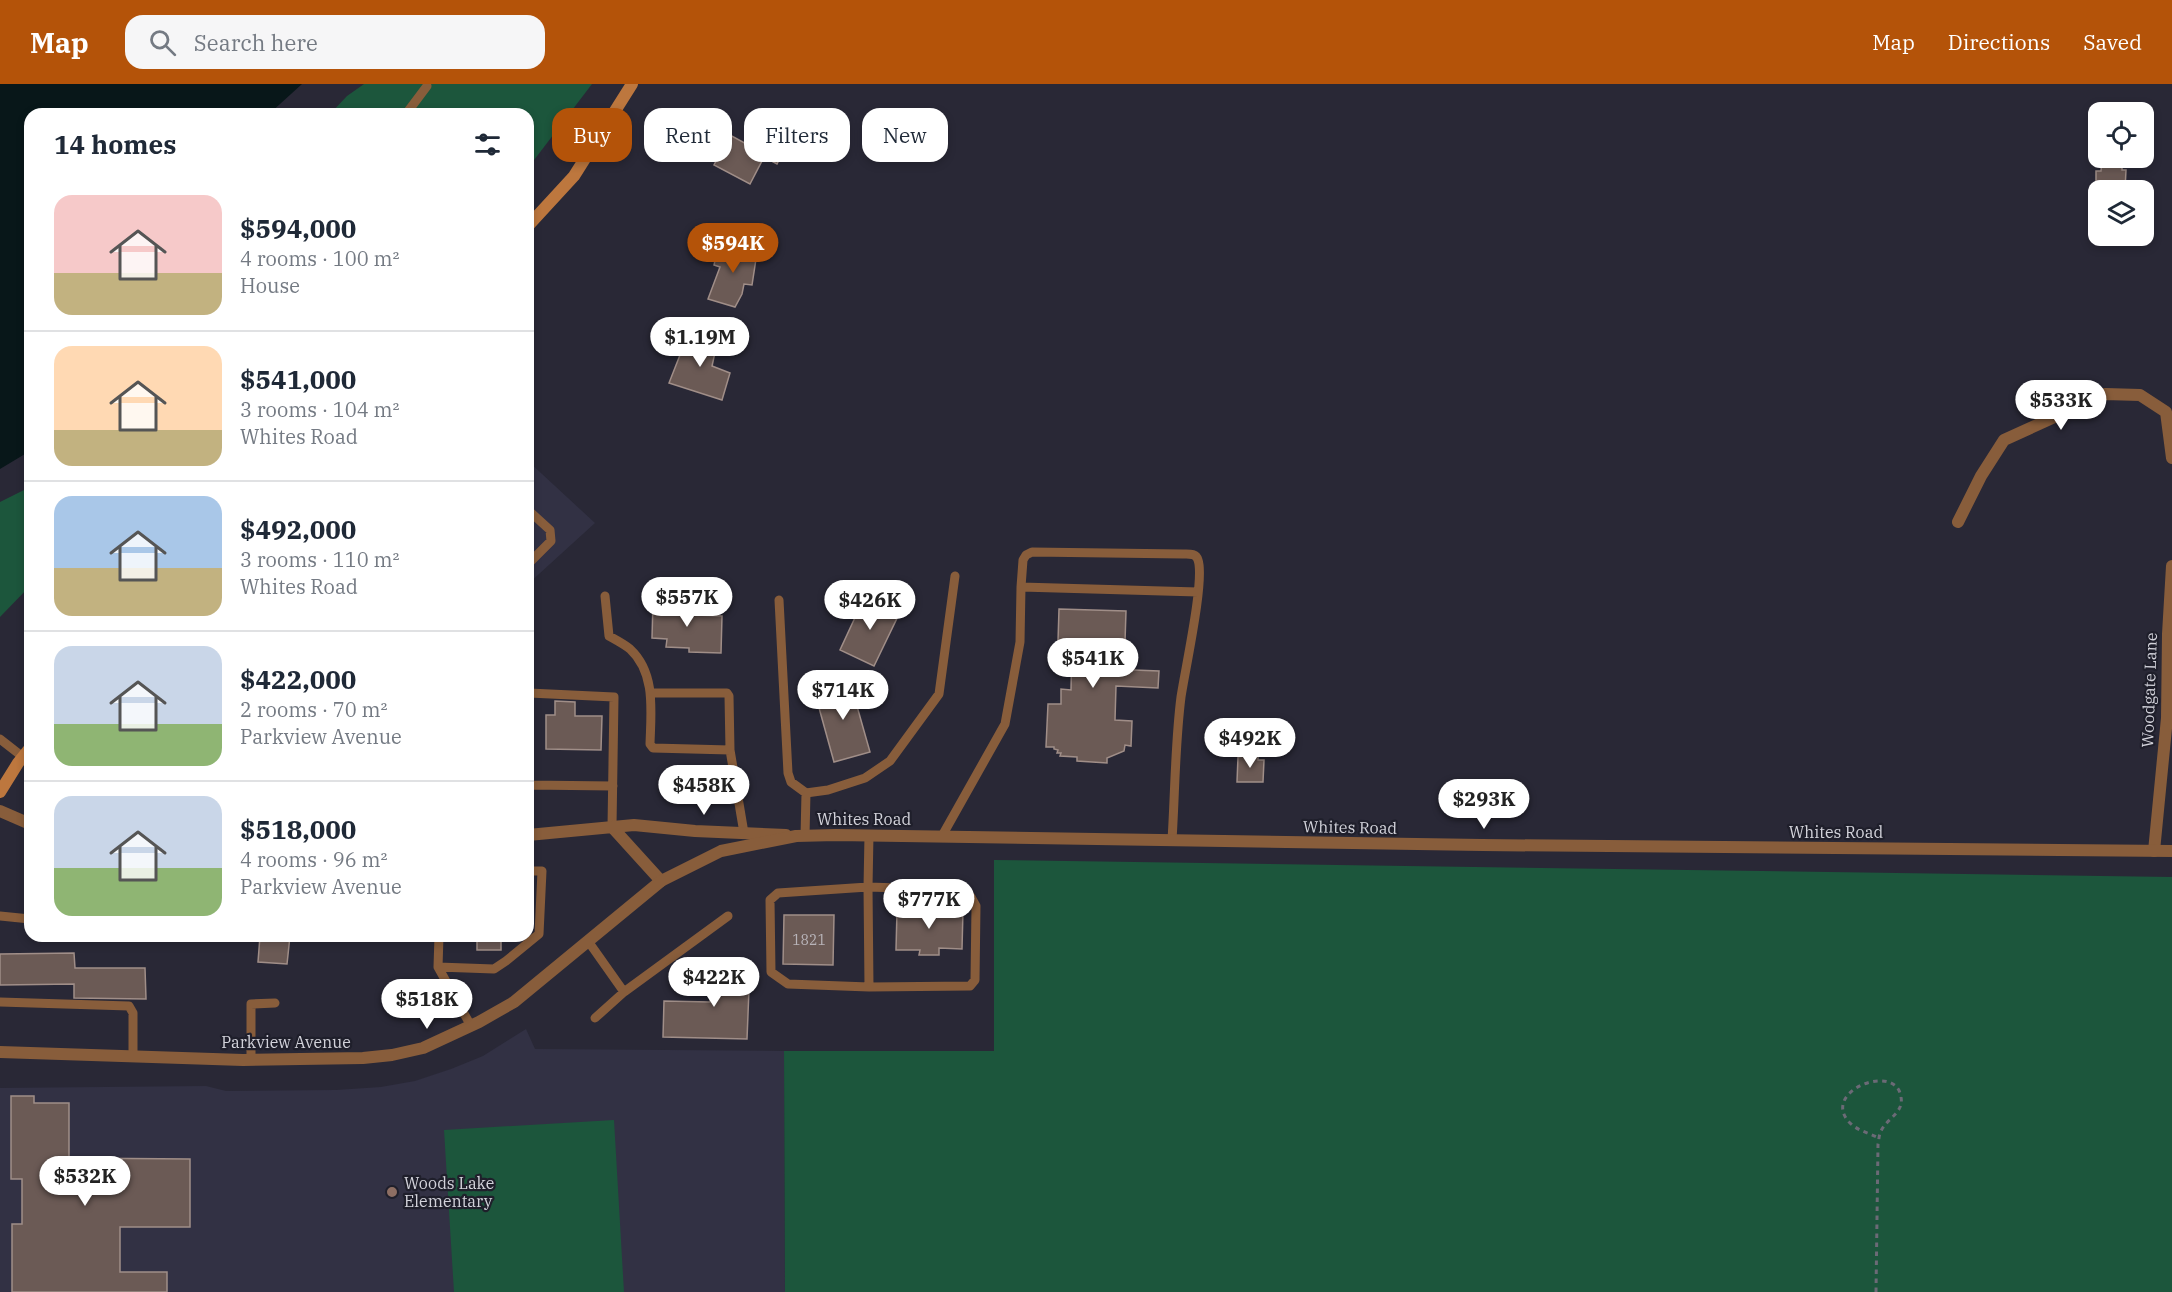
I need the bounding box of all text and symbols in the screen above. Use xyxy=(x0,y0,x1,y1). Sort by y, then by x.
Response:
search box xyxy=(125,15,545,69)
text: Map xyxy=(30,24,89,61)
icon: search xyxy=(146,26,179,59)
text: Search here xyxy=(194,28,318,57)
text: Map xyxy=(1872,28,1915,56)
text: Directions xyxy=(1948,28,2050,56)
text: Saved xyxy=(2083,28,2142,56)
map controls xyxy=(2088,102,2154,246)
button: locate xyxy=(2088,102,2154,168)
chip: Buy xyxy=(552,108,632,162)
chip: Rent xyxy=(644,108,732,162)
chip: Filters xyxy=(744,108,850,162)
chip: New xyxy=(862,108,948,162)
text: 14 homes xyxy=(54,127,176,161)
icon: filters xyxy=(471,128,504,161)
button: layers xyxy=(2088,180,2154,246)
text: $594,000 xyxy=(240,211,356,245)
icon: home xyxy=(102,219,174,291)
pin: $594K xyxy=(691,223,775,274)
text: $594K xyxy=(701,229,765,256)
text: 4 rooms · 100 m² xyxy=(240,245,399,272)
text: House xyxy=(240,272,300,299)
pin: $1.19M xyxy=(651,317,749,368)
text: $1.19M xyxy=(664,323,736,350)
text: $541,000 xyxy=(240,362,356,396)
icon: home xyxy=(102,370,174,442)
pin: $533K xyxy=(2019,380,2103,431)
text: $533K xyxy=(2029,386,2093,413)
text: 3 rooms · 104 m² xyxy=(240,396,399,423)
text: Whites Road xyxy=(240,423,358,450)
text: $492,000 xyxy=(240,512,356,546)
icon: home xyxy=(102,520,174,592)
text: 3 rooms · 110 m² xyxy=(240,546,399,573)
text: Whites Road xyxy=(240,573,358,600)
pin: $557K xyxy=(645,577,729,628)
pin: $426K xyxy=(828,580,912,631)
text: $557K xyxy=(655,583,719,610)
text: $426K xyxy=(838,586,902,613)
street label: Woodgate Lane xyxy=(2137,632,2161,748)
pin: $541K xyxy=(1051,638,1135,689)
text: $541K xyxy=(1061,644,1125,671)
text: $422,000 xyxy=(240,662,356,696)
icon: home xyxy=(102,670,174,742)
pin: $714K xyxy=(801,670,885,721)
text: $714K xyxy=(811,676,875,703)
text: 2 rooms · 70 m² xyxy=(240,696,387,723)
pin: $492K xyxy=(1208,718,1292,769)
text: Parkview Avenue xyxy=(240,723,402,750)
text: $492K xyxy=(1218,724,1282,751)
pin: $458K xyxy=(662,765,746,816)
text: $458K xyxy=(672,771,736,798)
pin: $293K xyxy=(1442,779,1526,830)
text: $293K xyxy=(1452,785,1516,812)
street label: Whites Road xyxy=(817,809,911,829)
text: $518,000 xyxy=(240,812,356,846)
street label: Whites Road xyxy=(1303,816,1398,838)
icon: home xyxy=(102,820,174,892)
street label: Whites Road xyxy=(1789,822,1883,842)
text: 4 rooms · 96 m² xyxy=(240,846,387,873)
text: Parkview Avenue xyxy=(240,873,402,900)
pin: $777K xyxy=(887,879,971,930)
text: $777K xyxy=(897,885,961,912)
house number: 1821 xyxy=(792,931,826,949)
pin: $422K xyxy=(672,957,756,1008)
text: $422K xyxy=(682,963,746,990)
pin: $518K xyxy=(385,979,469,1030)
text: $518K xyxy=(395,985,459,1012)
street label: Parkview Avenue xyxy=(221,1032,351,1052)
pin: $532K xyxy=(43,1156,127,1207)
text: $532K xyxy=(53,1162,117,1189)
place label: Woods Lake Elementary xyxy=(404,1173,494,1211)
marker: Woods Lake Elementary xyxy=(385,1185,399,1199)

